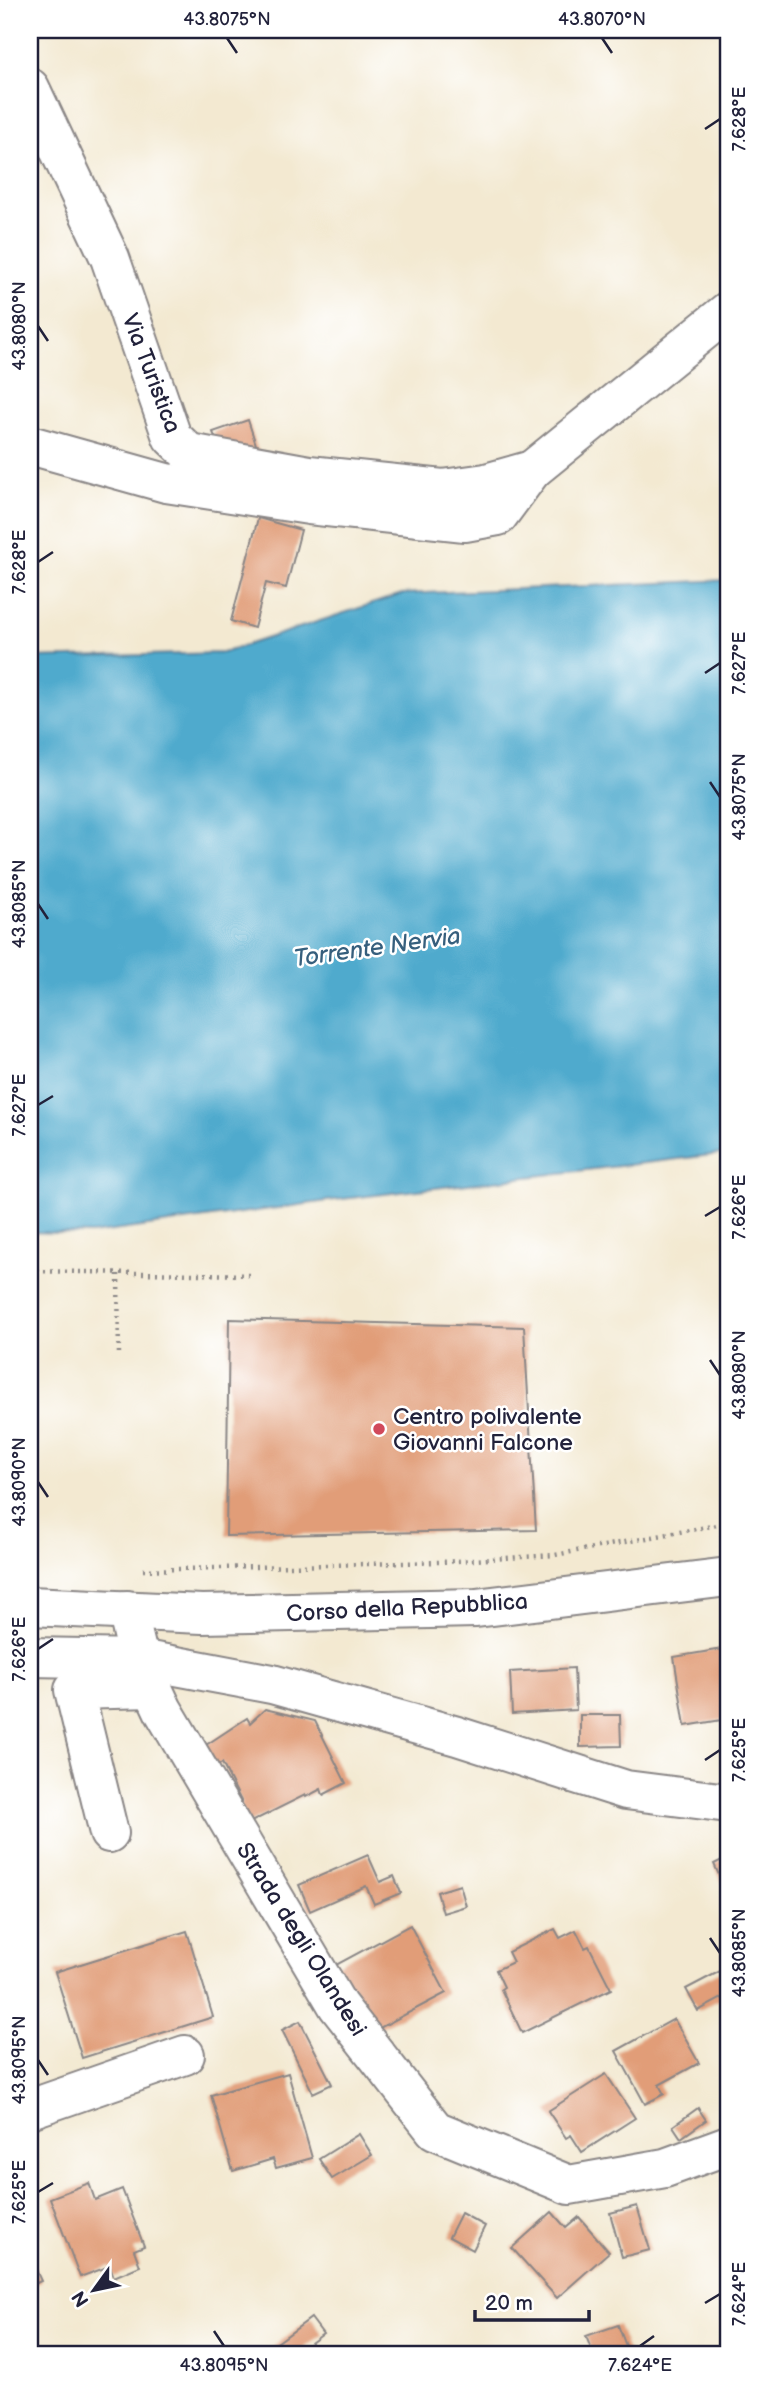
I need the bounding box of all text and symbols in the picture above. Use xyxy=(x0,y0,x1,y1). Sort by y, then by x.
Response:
text: 43.8075°N xyxy=(183,9,271,30)
text: 43.8070°N xyxy=(558,9,646,30)
text: 7.628°E xyxy=(729,87,750,151)
text: 43.8080°N xyxy=(9,281,30,371)
street label: Via Turistica xyxy=(115,310,187,437)
text: 7.628°E xyxy=(9,530,30,594)
text: 7.627°E xyxy=(729,631,750,694)
text: 43.8075°N xyxy=(729,753,750,841)
text: 43.8085°N xyxy=(9,859,30,949)
water label: Torrente Nervia xyxy=(292,921,462,974)
text: 7.627°E xyxy=(9,1073,30,1136)
text: 7.626°E xyxy=(729,1174,750,1239)
text: 43.8080°N xyxy=(729,1330,750,1420)
place label: Centro polivalente Giovanni Falcone xyxy=(393,1403,582,1457)
marker: Centro polivalente Giovanni Falcone xyxy=(371,1421,387,1437)
text: 43.8090°N xyxy=(9,1437,30,1527)
street label: Corso della Repubblica xyxy=(285,1588,529,1628)
text: 7.626°E xyxy=(9,1616,30,1681)
text: 7.625°E xyxy=(729,1718,750,1782)
street label: Strada degli Olandesi xyxy=(230,1838,372,2042)
text: 43.8085°N xyxy=(729,1908,750,1998)
text: 43.8095°N xyxy=(9,2016,30,2104)
text: 7.625°E xyxy=(9,2160,30,2224)
north arrow xyxy=(60,2254,130,2324)
text: 7.624°E xyxy=(729,2262,750,2326)
scale bar xyxy=(475,2279,588,2323)
text: N xyxy=(67,2286,95,2311)
text: 20 m xyxy=(485,2291,533,2316)
text: 43.8095°N xyxy=(180,2355,268,2376)
text: 7.624°E xyxy=(608,2355,672,2376)

